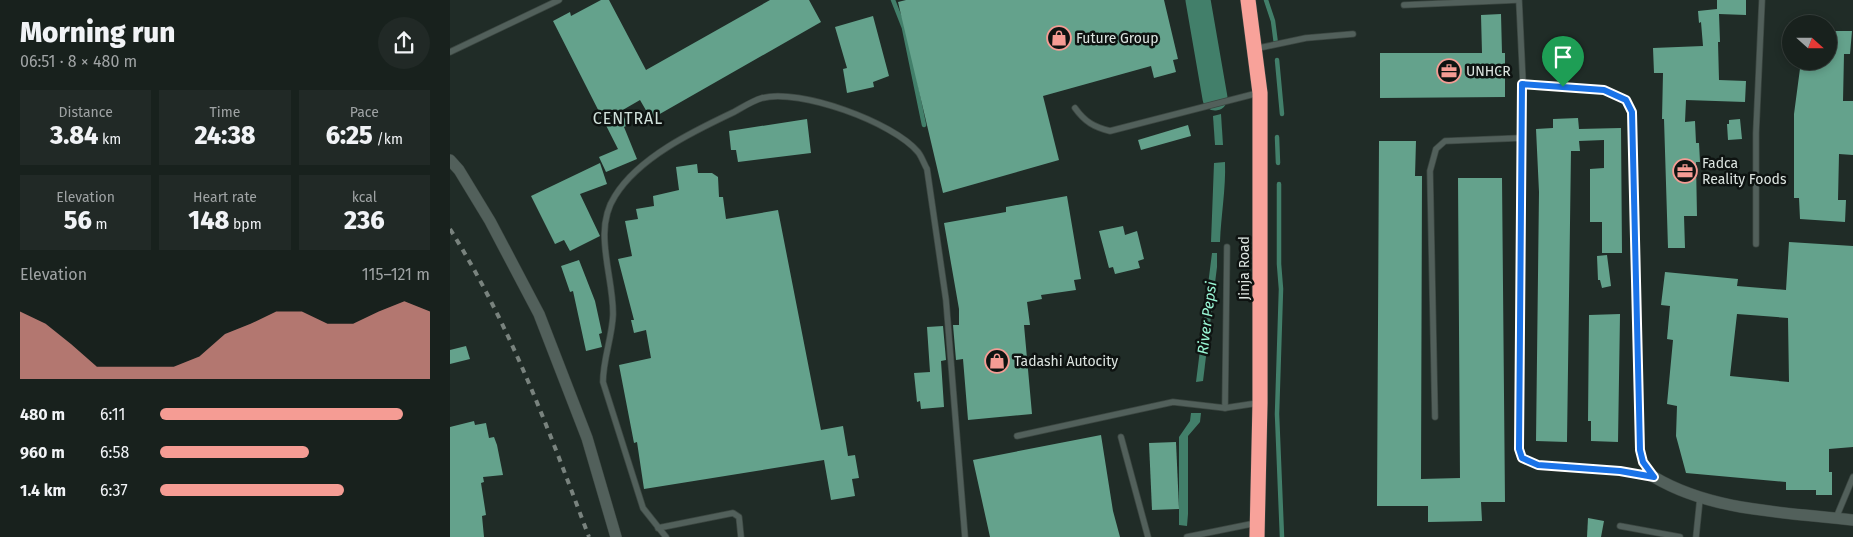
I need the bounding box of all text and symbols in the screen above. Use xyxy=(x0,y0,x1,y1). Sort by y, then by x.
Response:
north arrow xyxy=(1782,15,1838,70)
map controls xyxy=(1782,15,1837,70)
text: Morning run xyxy=(20,16,175,49)
button: share xyxy=(378,17,430,69)
shop icon: Future Group xyxy=(1046,25,1072,51)
place label: Future Group xyxy=(1076,30,1159,47)
pin xyxy=(1542,36,1584,87)
icon: arrive xyxy=(1549,43,1577,71)
text: 06:51 · 8 × 480 m xyxy=(20,52,137,71)
office icon: UNHCR xyxy=(1436,58,1462,84)
place label: UNHCR xyxy=(1466,63,1511,80)
text: Distance xyxy=(59,104,113,121)
text: Time xyxy=(210,104,240,121)
text: Pace xyxy=(350,104,379,121)
district label: CENTRAL xyxy=(593,109,663,128)
text: 3.84 xyxy=(50,121,98,151)
text: 24:38 xyxy=(194,121,256,151)
text: 6:25 xyxy=(326,121,373,151)
text: km xyxy=(98,131,121,148)
text: /km xyxy=(373,131,403,148)
place label: Fadca Reality Foods xyxy=(1702,155,1787,188)
office icon: Fadca Reality Foods xyxy=(1672,158,1698,184)
text: Elevation xyxy=(56,189,115,206)
text: Heart rate xyxy=(193,189,257,206)
text: kcal xyxy=(352,189,377,206)
text: 56 xyxy=(64,206,92,236)
text: 148 xyxy=(188,206,229,236)
text: 236 xyxy=(344,206,385,236)
text: m xyxy=(92,216,108,233)
text: bpm xyxy=(229,216,262,233)
street label: Jinja Road xyxy=(1236,236,1253,300)
text: Elevation xyxy=(20,265,87,284)
text: 115–121 m xyxy=(362,265,430,284)
water label: River Pepsi xyxy=(1194,280,1220,356)
shop icon: Tadashi Autocity xyxy=(984,348,1010,374)
place label: Tadashi Autocity xyxy=(1014,353,1118,370)
text: 480 m xyxy=(20,405,65,424)
text: 6:11 xyxy=(100,405,125,424)
text: 960 m xyxy=(20,443,65,462)
text: 6:58 xyxy=(100,443,129,462)
text: 1.4 km xyxy=(20,481,66,500)
text: 6:37 xyxy=(100,481,128,500)

